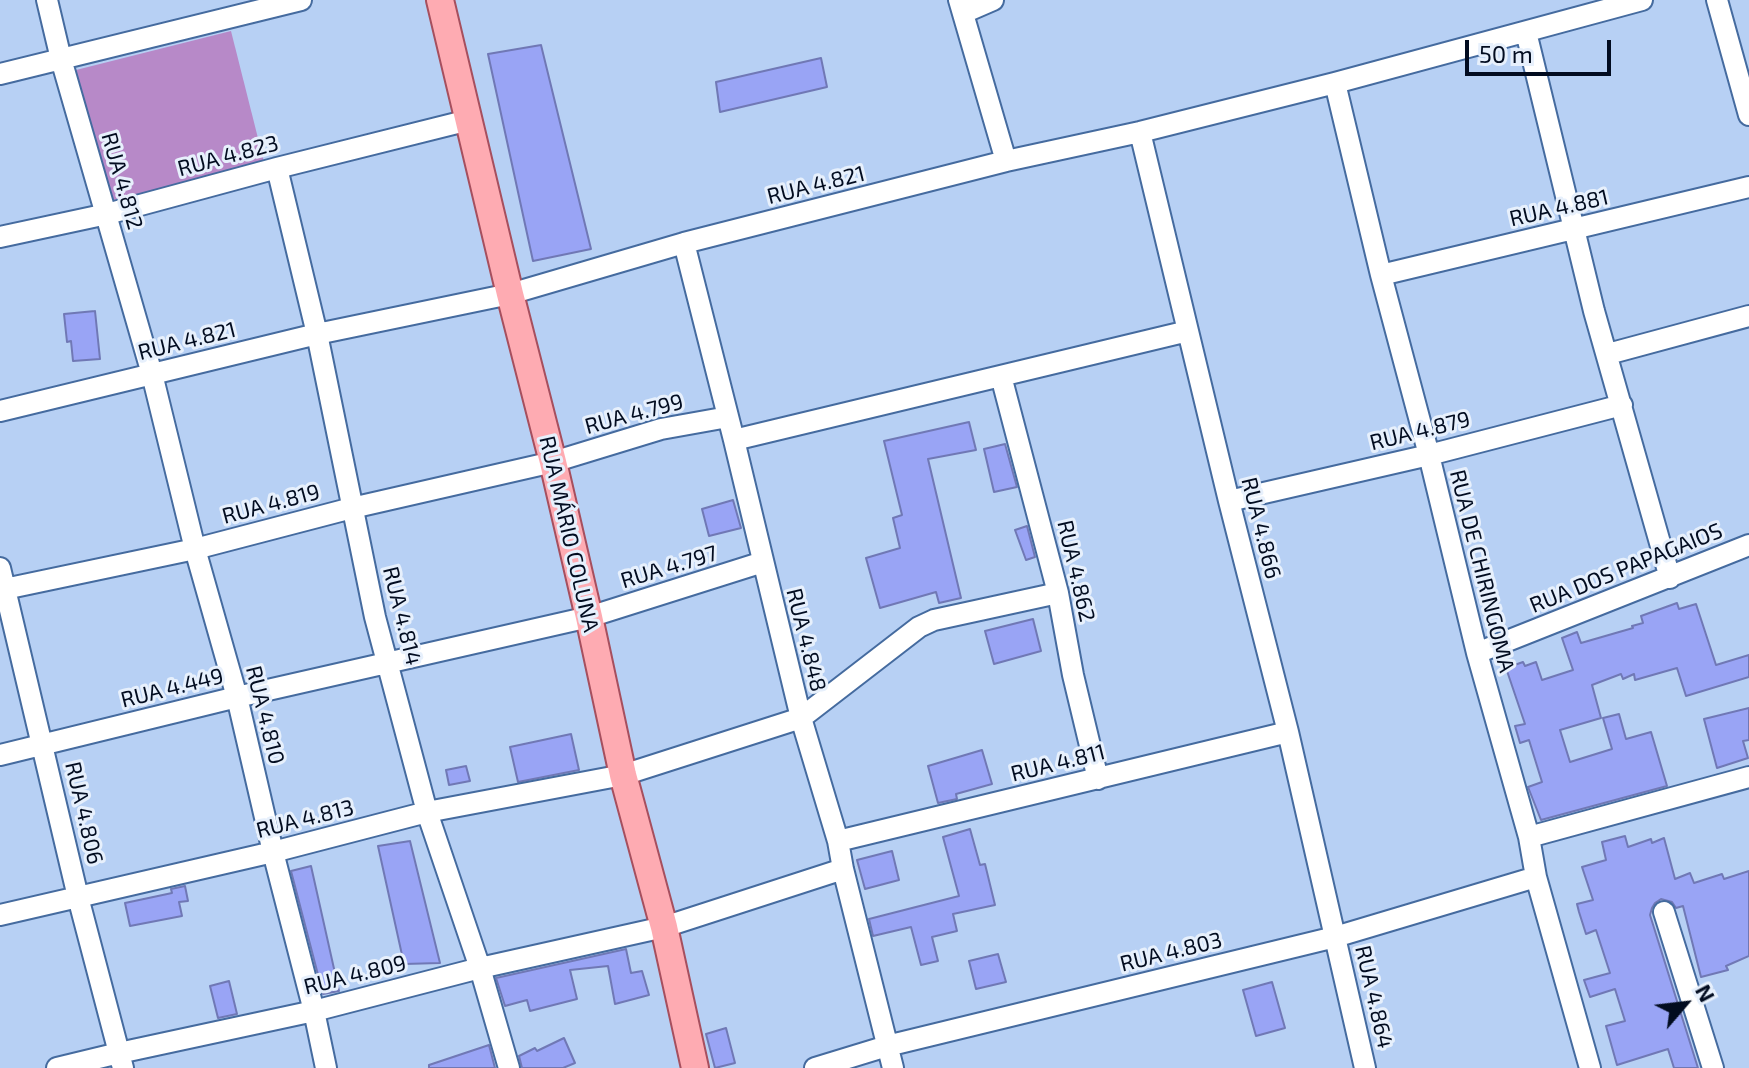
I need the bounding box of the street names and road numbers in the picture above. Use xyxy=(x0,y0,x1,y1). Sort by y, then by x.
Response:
street label: RUA 4.812 xyxy=(96,129,148,233)
street label: RUA 4.823 xyxy=(175,130,281,182)
street label: RUA 4.821 xyxy=(764,160,868,210)
street label: RUA 4.881 xyxy=(1507,184,1611,232)
street label: RUA 4.821 xyxy=(135,316,239,366)
street label: RUA 4.799 xyxy=(582,388,686,440)
street label: RUA 4.879 xyxy=(1367,406,1473,456)
street label: RUA MÁRIO COLUNA xyxy=(534,433,604,635)
street label: RUA DE CHIRINGOMA xyxy=(1444,467,1520,675)
street label: RUA 4.866 xyxy=(1236,474,1286,582)
street label: RUA 4.819 xyxy=(219,478,323,530)
street label: RUA DOS PAPAGAIOS xyxy=(1526,517,1726,619)
street label: RUA 4.862 xyxy=(1051,518,1101,624)
street label: RUA 4.797 xyxy=(617,540,721,594)
street label: RUA 4.814 xyxy=(377,564,427,668)
street label: RUA 4.848 xyxy=(780,586,832,694)
street label: RUA 4.449 xyxy=(118,663,226,713)
street label: RUA 4.810 xyxy=(240,663,290,767)
street label: RUA 4.811 xyxy=(1008,739,1108,787)
street label: RUA 4.806 xyxy=(59,759,109,867)
street label: RUA 4.813 xyxy=(253,794,357,844)
street label: RUA 4.803 xyxy=(1117,927,1225,977)
street label: RUA 4.864 xyxy=(1349,943,1399,1051)
street label: RUA 4.809 xyxy=(301,950,409,1000)

